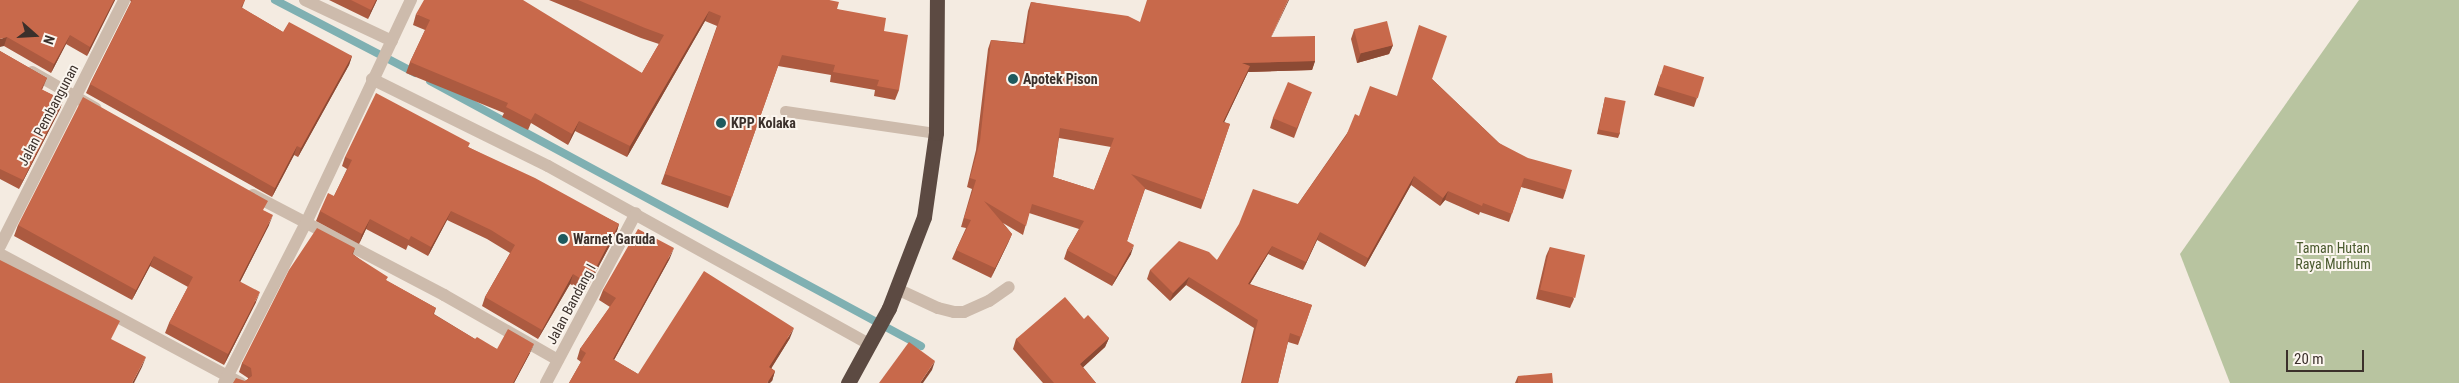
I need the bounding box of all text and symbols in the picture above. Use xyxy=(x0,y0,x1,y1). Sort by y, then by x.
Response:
north arrow xyxy=(10,10,60,60)
text: N xyxy=(40,33,58,47)
street label: Jalan Pembangunan xyxy=(14,61,82,169)
place label: Apotek Pison xyxy=(1023,71,1098,87)
marker: Apotek Pison xyxy=(1007,73,1019,85)
place label: KPP Kolaka xyxy=(731,115,796,131)
marker: KPP Kolaka xyxy=(715,117,727,129)
place label: Warnet Garuda xyxy=(573,231,655,247)
marker: Warnet Garuda xyxy=(557,233,569,245)
park label: Taman Hutan Raya Murhum xyxy=(2295,240,2371,272)
street label: Jalan Bandang I xyxy=(543,261,599,347)
scale bar xyxy=(2289,340,2366,372)
text: 20 m xyxy=(2294,350,2324,368)

